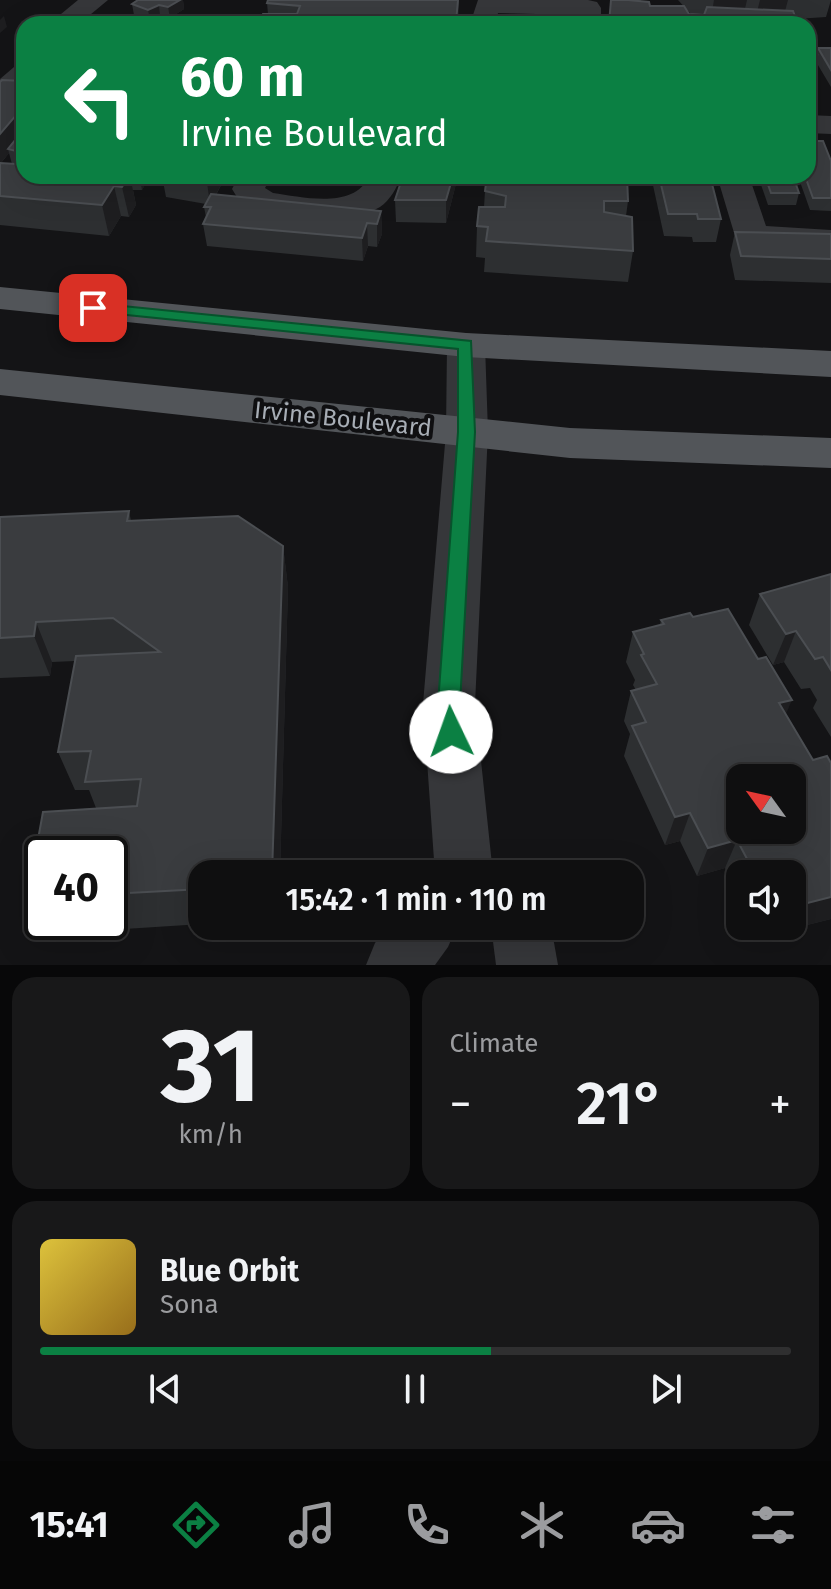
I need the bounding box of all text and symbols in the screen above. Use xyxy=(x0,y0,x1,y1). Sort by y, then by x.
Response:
text: 60 m xyxy=(180,44,305,111)
icon: left xyxy=(48,48,152,152)
text: Irvine Boulevard xyxy=(180,112,447,156)
pin xyxy=(59,274,127,342)
icon: arrive xyxy=(71,286,115,330)
street label: Irvine Boulevard xyxy=(253,396,433,442)
position arrow xyxy=(409,690,493,774)
north arrow xyxy=(726,764,806,844)
map controls xyxy=(726,764,806,940)
speed limit sign: 40 xyxy=(24,836,128,940)
button: sound xyxy=(726,860,806,940)
text: 15:42 · 1 min · 110 m xyxy=(286,882,546,918)
text: 31 xyxy=(161,1004,261,1129)
text: Climate xyxy=(450,1028,538,1059)
text: 21° xyxy=(576,1068,664,1140)
text: − xyxy=(450,1078,472,1131)
text: + xyxy=(769,1078,791,1131)
text: km/h xyxy=(179,1119,243,1150)
text: Blue Orbit xyxy=(160,1253,299,1289)
text: Sona xyxy=(160,1289,219,1320)
icon: previous xyxy=(143,1367,187,1411)
icon: pause xyxy=(393,1367,437,1411)
icon: next xyxy=(644,1367,688,1411)
icon: directions xyxy=(168,1497,224,1553)
icon: music xyxy=(284,1497,340,1553)
icon: phone xyxy=(399,1497,455,1553)
icon: climate xyxy=(514,1497,570,1553)
icon: car xyxy=(630,1497,686,1553)
icon: filters xyxy=(745,1497,801,1553)
text: 15:41 xyxy=(30,1503,109,1547)

